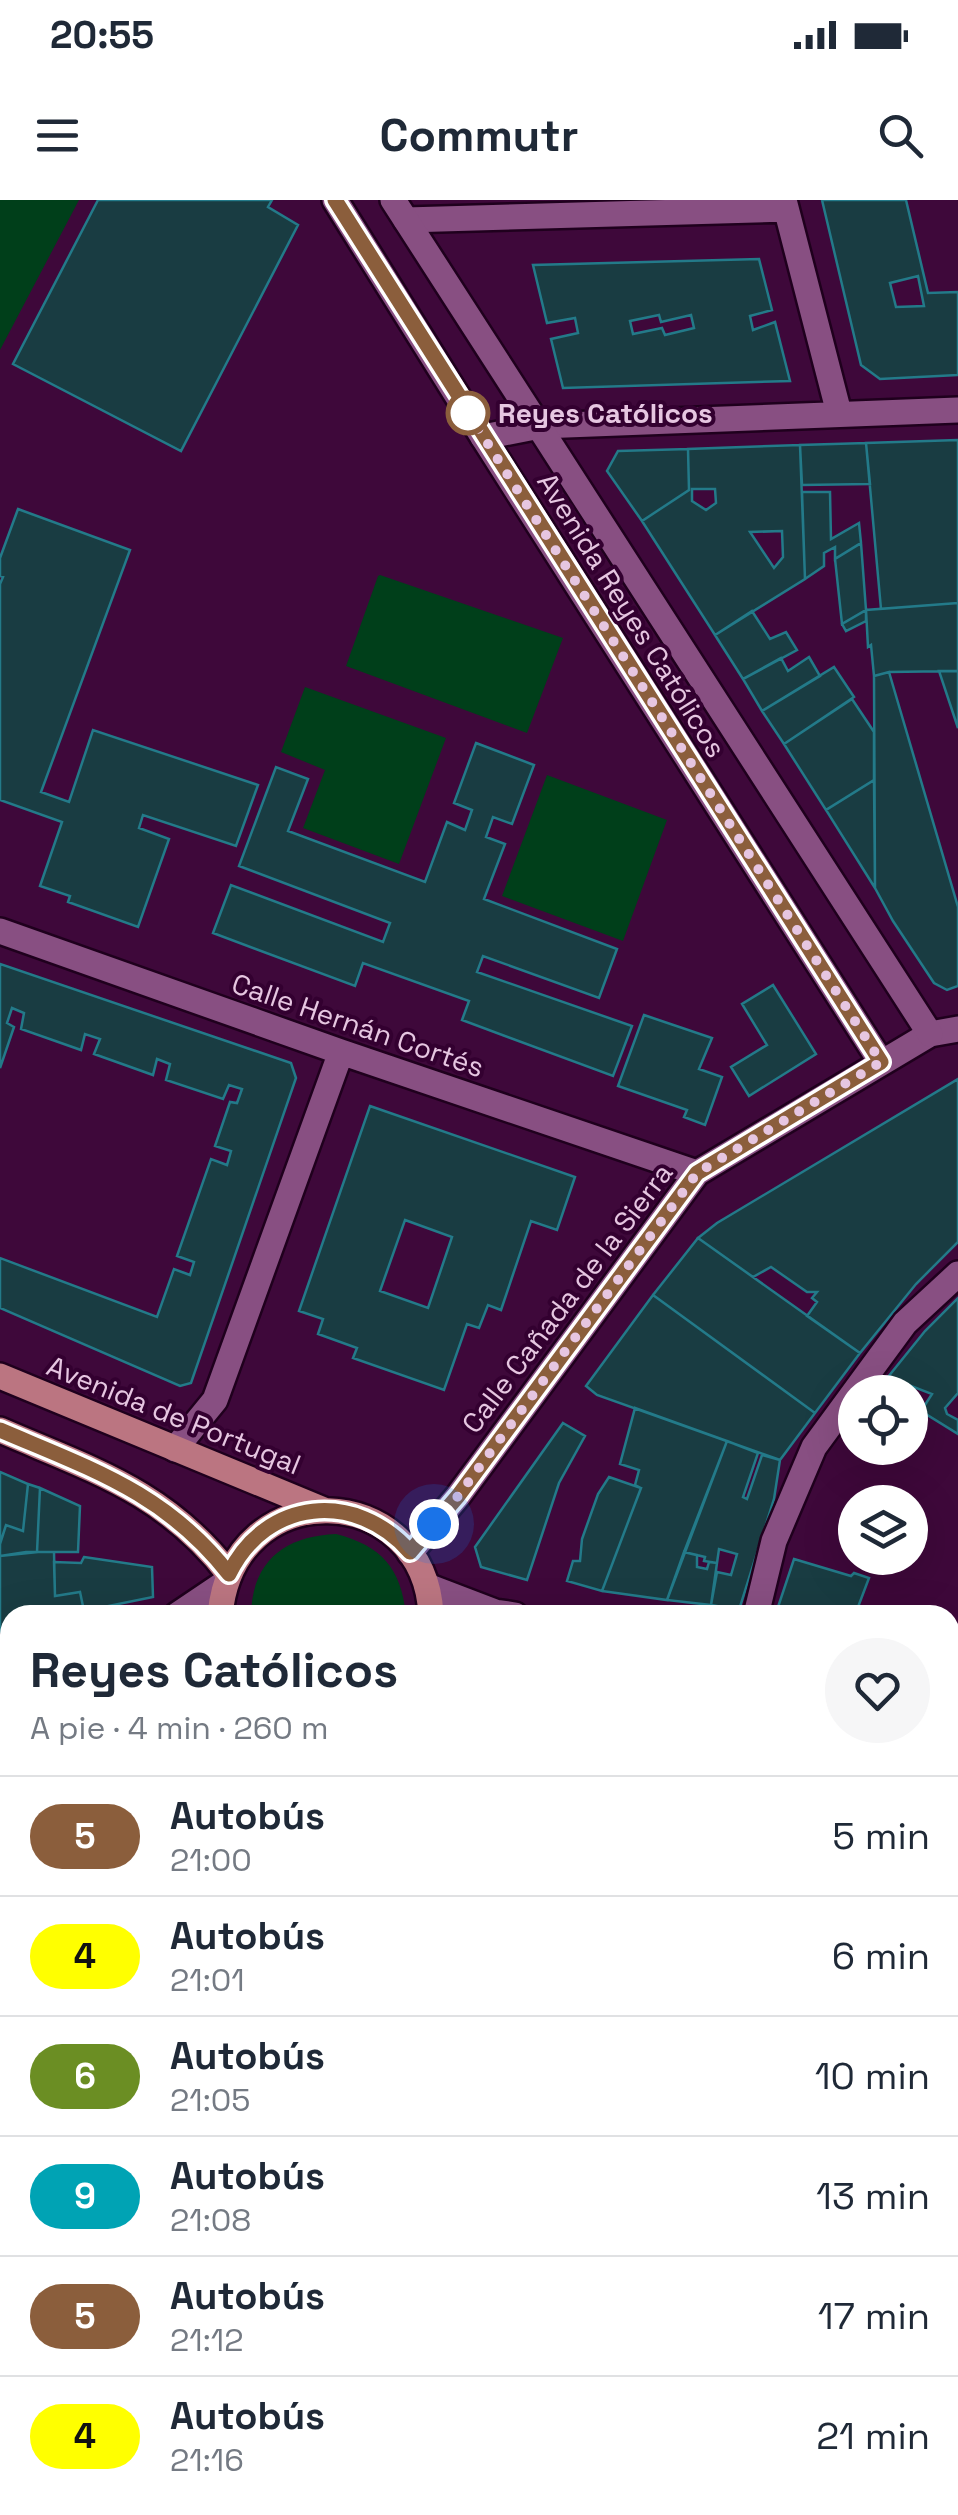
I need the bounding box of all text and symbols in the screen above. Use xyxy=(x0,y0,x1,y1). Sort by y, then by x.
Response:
text: 20:55 xyxy=(50,11,154,59)
text: Commutr xyxy=(379,107,579,164)
icon: menu xyxy=(30,108,85,163)
icon: search xyxy=(873,108,928,163)
marker: Reyes Católicos xyxy=(447,392,489,434)
place label: Reyes Católicos xyxy=(498,395,713,431)
street label: Avenida Reyes Católicos xyxy=(530,466,734,764)
street label: Calle Hernán Cortés xyxy=(227,965,489,1085)
street label: Calle Cañada de la Sierra xyxy=(454,1156,680,1440)
street label: Avenida de Portugal xyxy=(42,1348,306,1482)
map controls xyxy=(838,1375,928,1575)
button: locate xyxy=(838,1375,928,1465)
button: layers xyxy=(838,1485,928,1575)
your location xyxy=(409,1499,459,1549)
button: heart xyxy=(825,1638,930,1743)
text: Reyes Católicos xyxy=(30,1640,398,1701)
text: A pie · 4 min · 260 m xyxy=(30,1708,329,1748)
text: Autobús xyxy=(170,1792,325,1840)
text: 5 min xyxy=(832,1812,930,1860)
text: 5 xyxy=(74,1814,96,1858)
text: 21:00 xyxy=(170,1840,252,1880)
text: Autobús xyxy=(170,1912,325,1960)
text: 6 min xyxy=(832,1932,930,1980)
text: 4 xyxy=(74,1934,96,1978)
text: 21:01 xyxy=(170,1960,245,2000)
text: Autobús xyxy=(170,2032,325,2080)
text: 10 min xyxy=(815,2052,930,2100)
text: 6 xyxy=(74,2054,96,2098)
text: 21:05 xyxy=(170,2080,250,2120)
text: Autobús xyxy=(170,2152,325,2200)
text: 13 min xyxy=(816,2172,930,2220)
text: 9 xyxy=(74,2174,96,2218)
text: 21:08 xyxy=(170,2200,251,2240)
text: Autobús xyxy=(170,2272,325,2320)
text: 17 min xyxy=(818,2292,930,2340)
text: 5 xyxy=(74,2294,96,2338)
text: 21:12 xyxy=(170,2320,243,2360)
text: Autobús xyxy=(170,2392,325,2440)
text: 21 min xyxy=(816,2412,930,2460)
text: 4 xyxy=(74,2414,96,2458)
text: 21:16 xyxy=(170,2440,244,2480)

